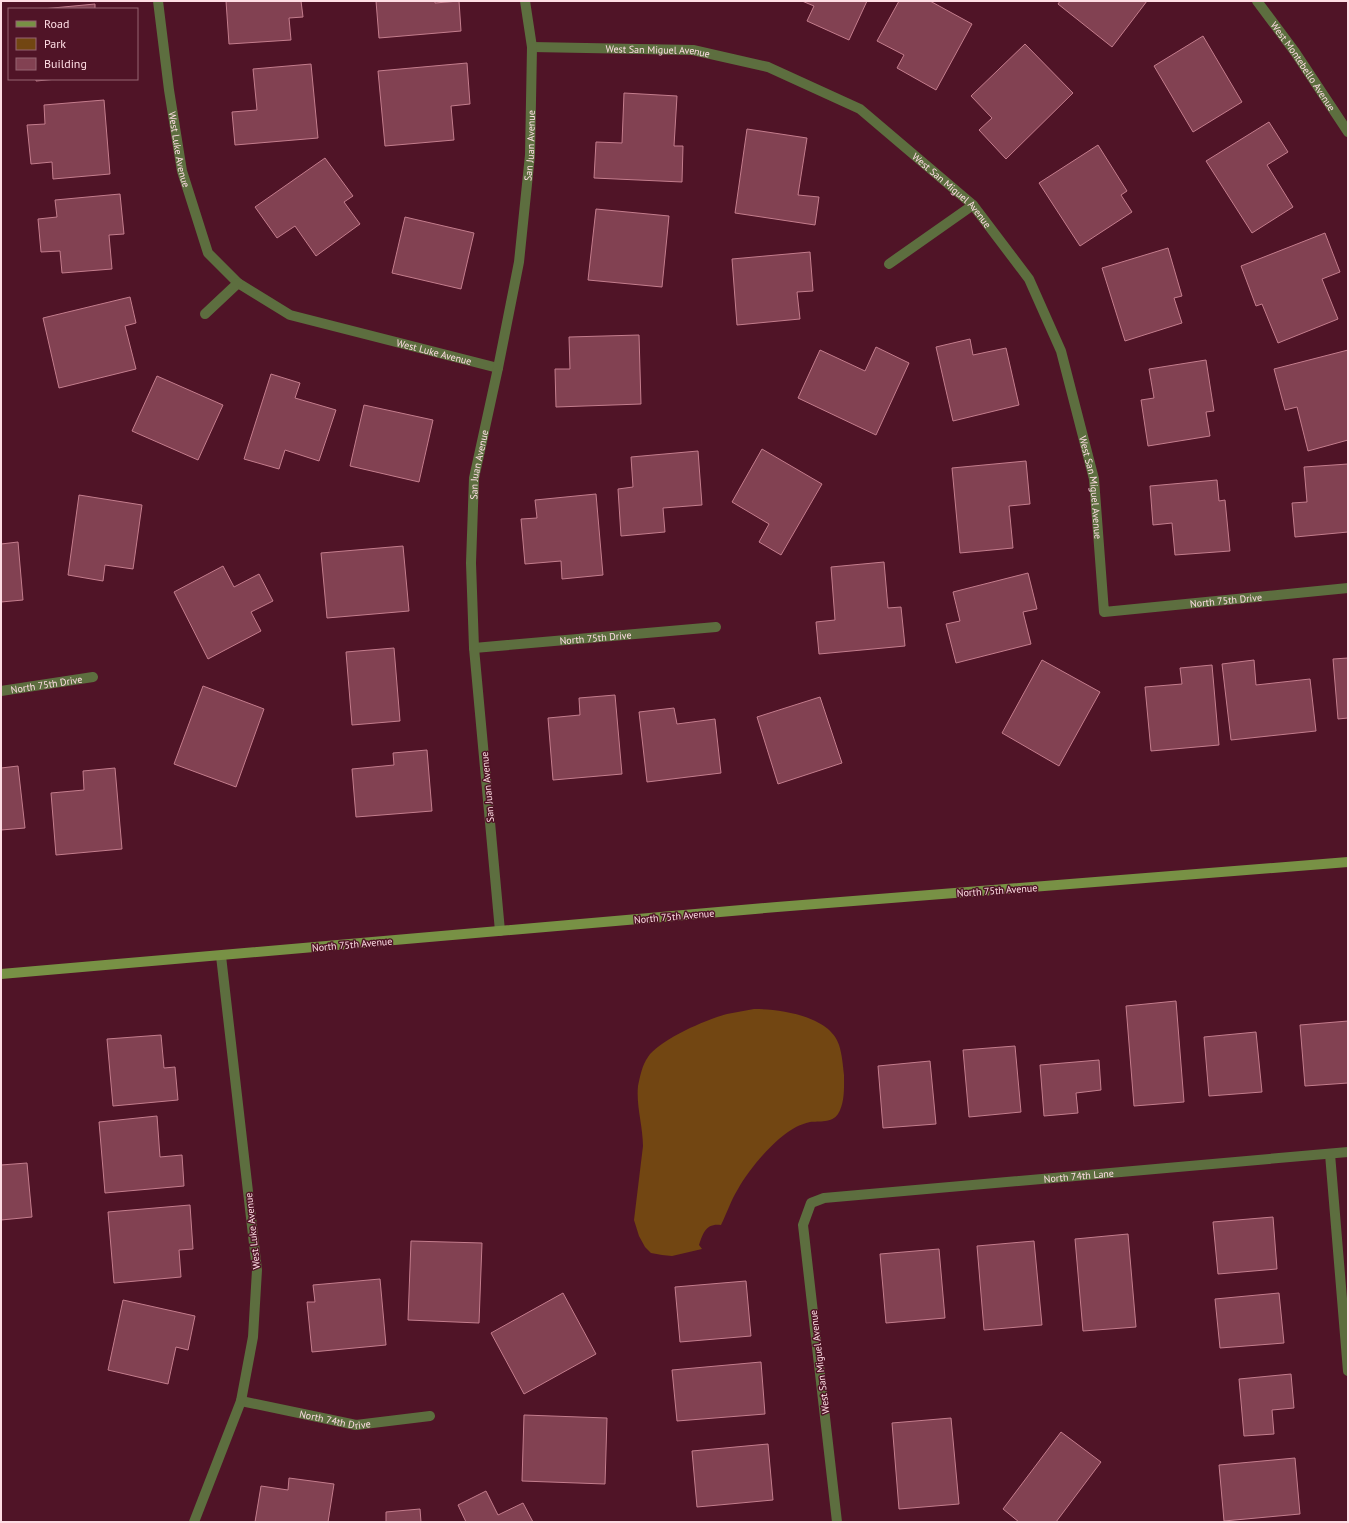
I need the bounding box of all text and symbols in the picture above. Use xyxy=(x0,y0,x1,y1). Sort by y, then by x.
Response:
legend xyxy=(8,8,138,80)
text: Road xyxy=(44,16,69,31)
street label: West Montebello Avenue xyxy=(1268,19,1338,114)
text: Park xyxy=(44,36,66,51)
street label: West San Miguel Avenue xyxy=(605,42,711,61)
text: Building xyxy=(44,56,87,71)
street label: San Juan Avenue xyxy=(521,110,538,182)
street label: West Luke Avenue xyxy=(166,111,193,189)
street label: West San Miguel Avenue xyxy=(909,150,994,231)
street label: West Luke Avenue xyxy=(395,336,473,368)
street label: San Juan Avenue xyxy=(467,429,491,500)
street label: West San Miguel Avenue xyxy=(1076,434,1105,540)
street label: North 75th Drive xyxy=(1189,590,1263,611)
street label: North 75th Drive xyxy=(559,628,632,648)
street label: North 75th Drive xyxy=(10,673,83,696)
street label: San Juan Avenue xyxy=(478,751,497,823)
street label: North 75th Avenue xyxy=(956,881,1038,900)
street label: North 75th Avenue xyxy=(633,907,715,926)
street label: North 75th Avenue xyxy=(311,935,393,954)
street label: North 74th Lane xyxy=(1043,1167,1114,1186)
street label: West Luke Avenue xyxy=(242,1192,263,1270)
street label: West San Miguel Avenue xyxy=(807,1309,832,1415)
street label: North 74th Drive xyxy=(298,1407,371,1432)

